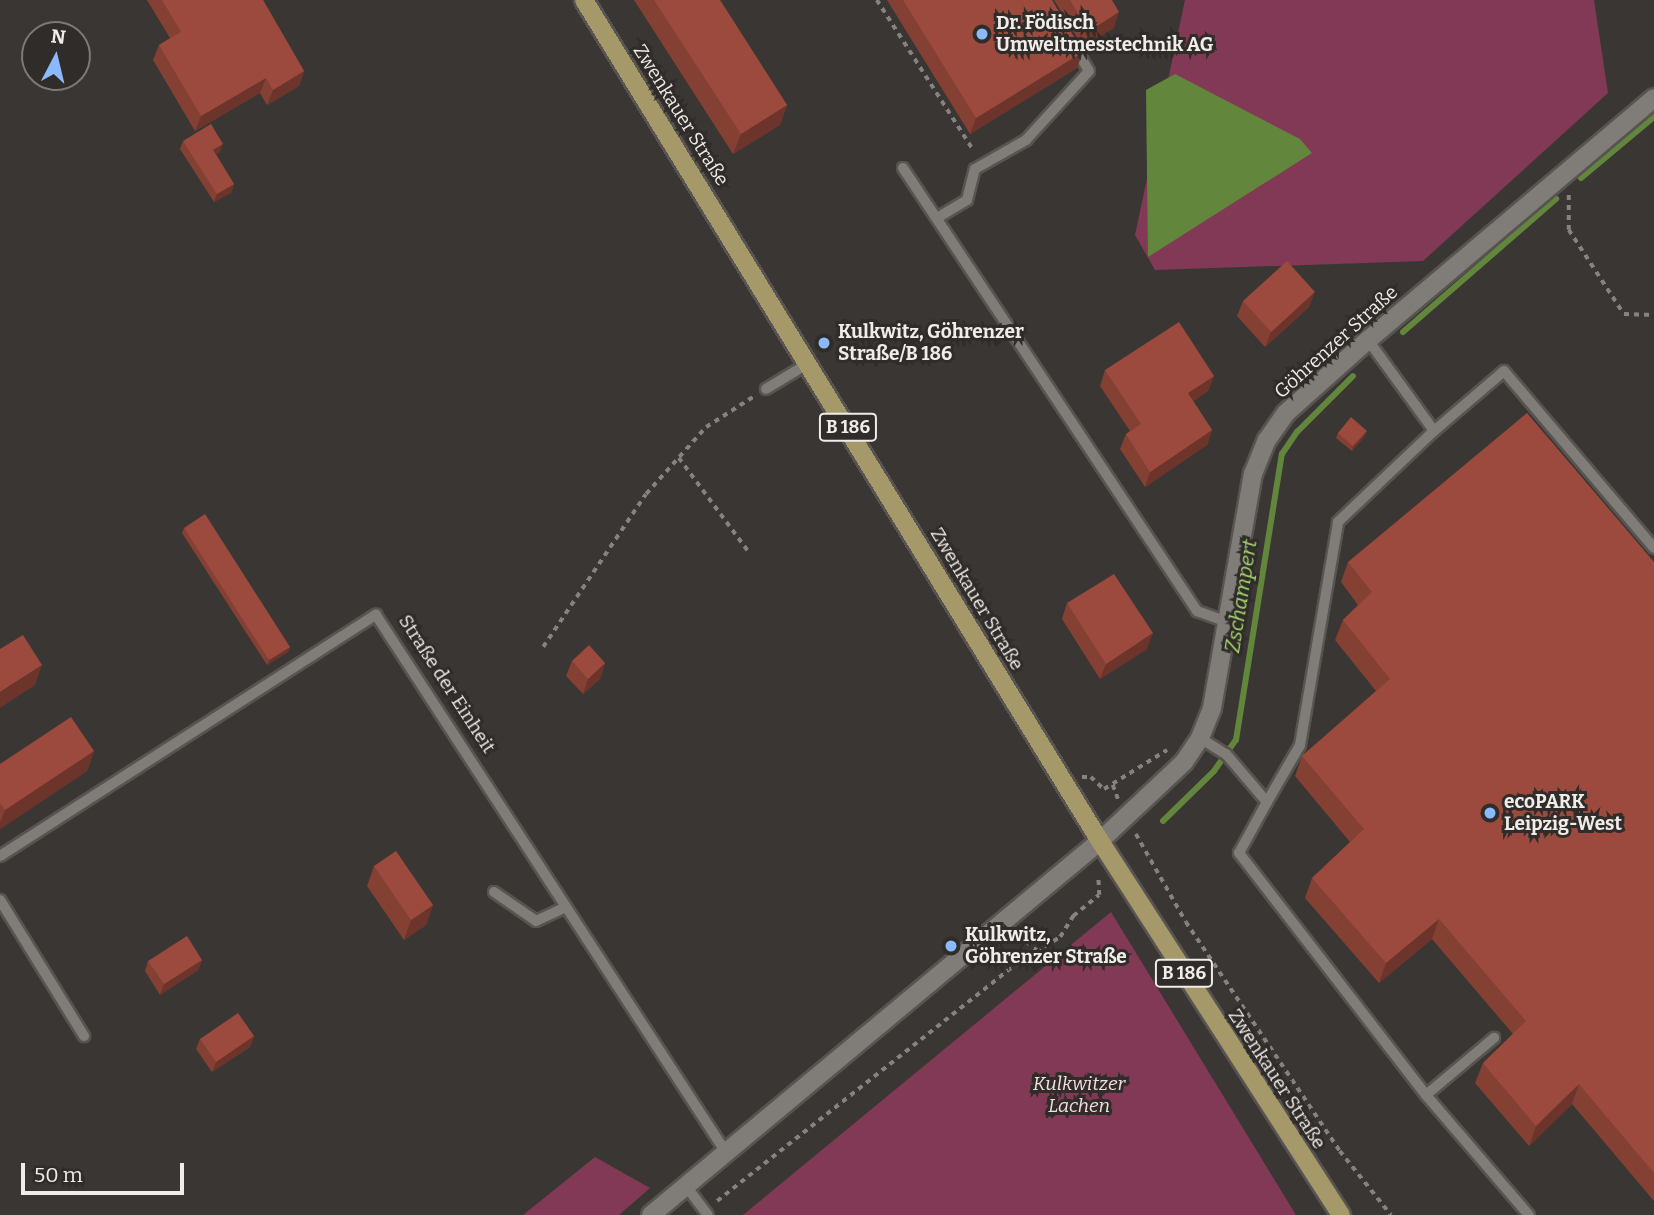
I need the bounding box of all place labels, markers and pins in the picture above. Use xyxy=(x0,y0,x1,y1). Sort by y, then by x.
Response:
place label: Dr. Födisch Umweltmesstechnik AG xyxy=(996,12,1213,56)
marker: Dr. Födisch Umweltmesstechnik AG xyxy=(974,26,990,42)
place label: Kulkwitz, Göhrenzer Straße/B 186 xyxy=(838,321,1024,365)
marker: Kulkwitz, Göhrenzer Straße/B 186 xyxy=(816,335,832,351)
place label: ecoPARK Leipzig-West xyxy=(1504,791,1622,835)
marker: ecoPARK Leipzig-West xyxy=(1482,805,1498,821)
place label: Kulkwitz, Göhrenzer Straße xyxy=(965,924,1127,968)
marker: Kulkwitz, Göhrenzer Straße xyxy=(943,938,959,954)

